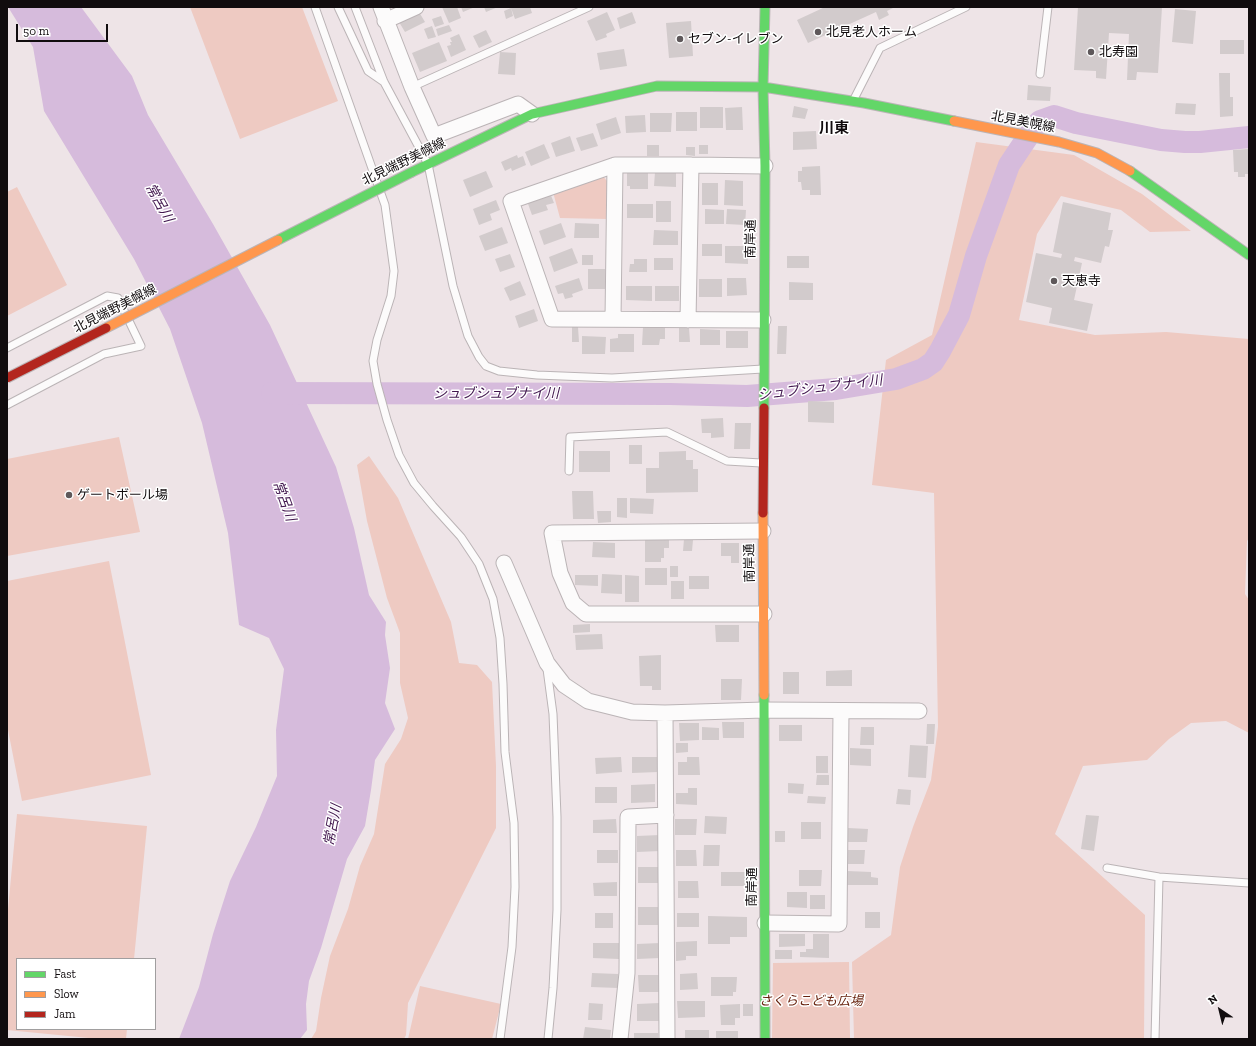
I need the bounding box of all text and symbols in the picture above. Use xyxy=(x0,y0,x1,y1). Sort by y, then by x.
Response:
scale bar xyxy=(18,16,110,42)
text: 50 m xyxy=(23,24,49,38)
place label: 北見老人ホーム xyxy=(826,24,917,40)
marker: 北見老人ホーム xyxy=(813,27,823,37)
place label: セブン-イレブン xyxy=(688,31,784,47)
marker: セブン-イレブン xyxy=(675,34,685,44)
place label: 北寿園 xyxy=(1099,44,1138,60)
marker: 北寿園 xyxy=(1086,47,1096,57)
street label: 北見美幌線 xyxy=(990,108,1056,136)
district label: 川東 xyxy=(819,120,849,138)
street label: 北見端野美幌線 xyxy=(360,135,448,189)
water label: 常呂川 xyxy=(141,181,177,225)
street label: 南岸通 xyxy=(743,219,759,259)
place label: 天恵寺 xyxy=(1062,273,1101,289)
marker: 天恵寺 xyxy=(1049,276,1059,286)
street label: 北見端野美幌線 xyxy=(71,281,159,337)
water label: シュブシュブナイ川 xyxy=(756,372,884,404)
water label: シュブシュブナイ川 xyxy=(433,386,559,402)
water label: 常呂川 xyxy=(269,478,299,524)
place label: ゲートボール場 xyxy=(77,487,168,503)
marker: ゲートボール場 xyxy=(64,490,74,500)
street label: 南岸通 xyxy=(742,543,758,583)
water label: 常呂川 xyxy=(321,803,345,847)
street label: 南岸通 xyxy=(744,868,760,906)
legend xyxy=(16,958,156,1030)
text: Fast xyxy=(54,967,76,981)
text: Slow xyxy=(54,987,79,1001)
north arrow xyxy=(1200,990,1240,1030)
text: N xyxy=(1206,992,1220,1007)
park label: さくらこども広場 xyxy=(759,993,863,1009)
text: Jam xyxy=(54,1007,75,1021)

